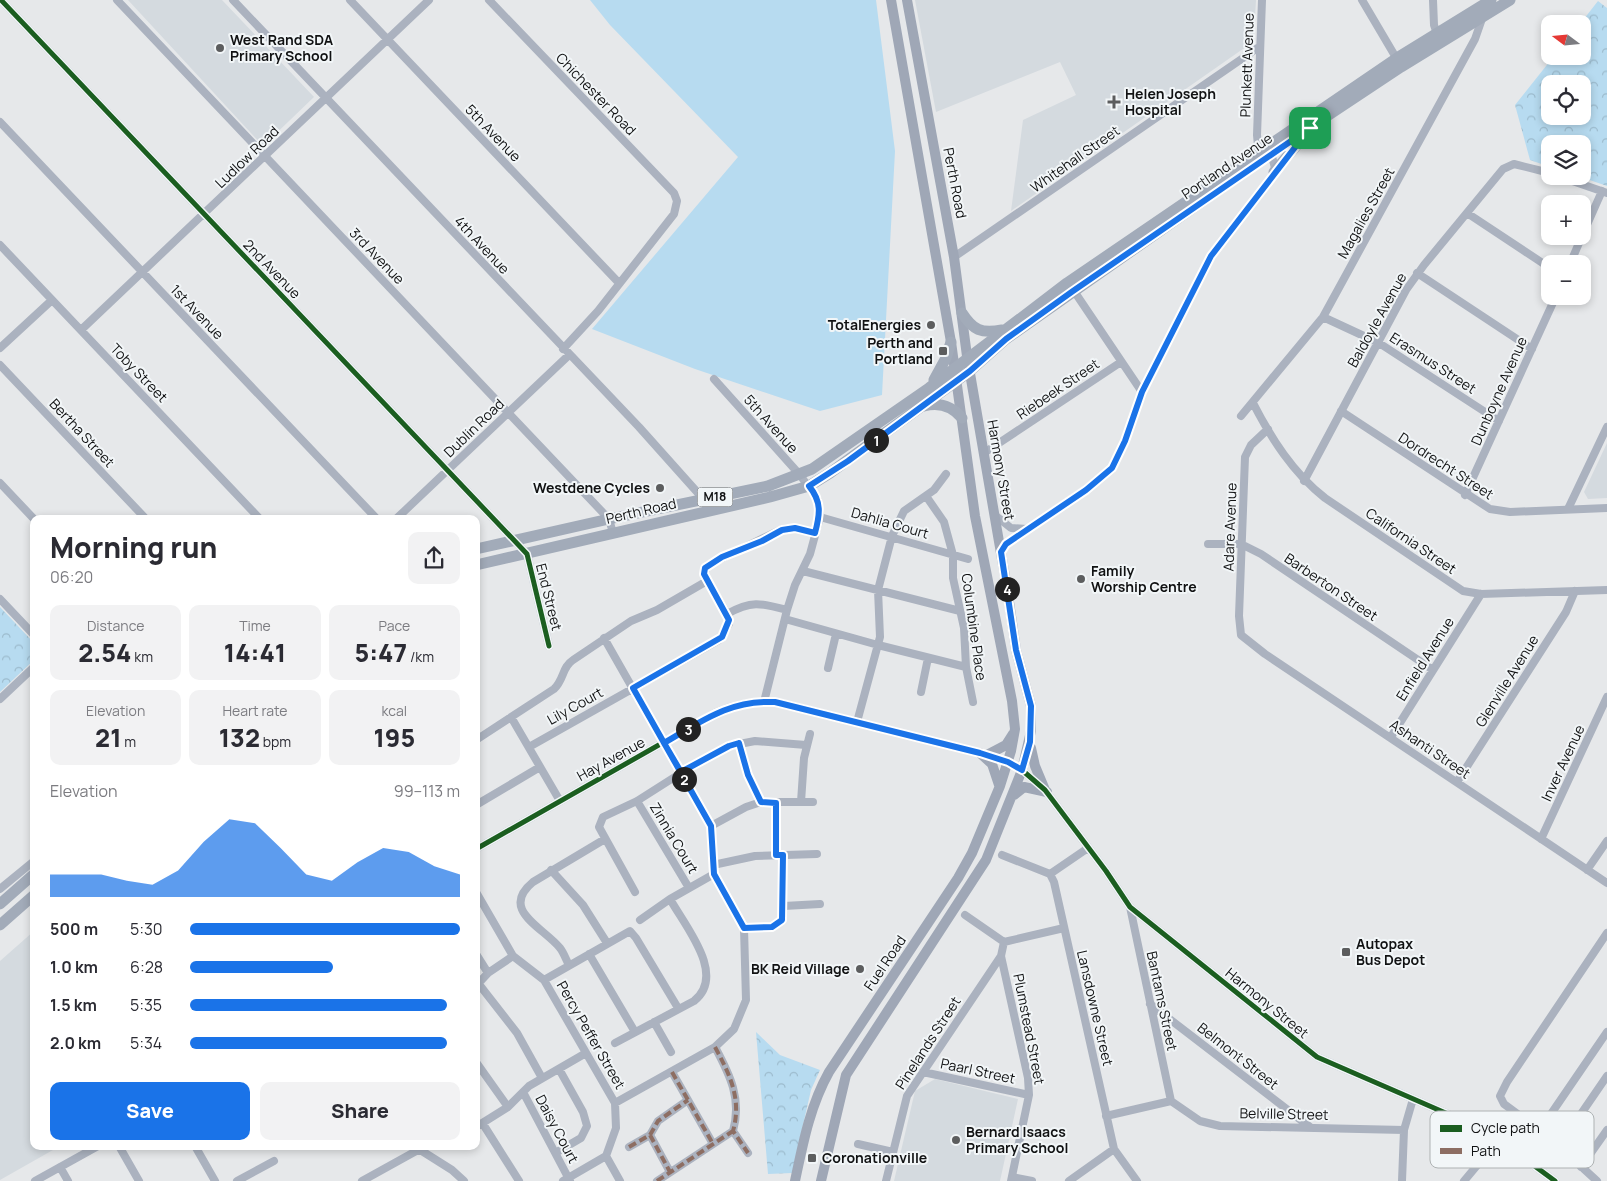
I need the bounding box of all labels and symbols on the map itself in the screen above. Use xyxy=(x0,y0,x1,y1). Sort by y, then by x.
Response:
street label: Plunkett Avenue xyxy=(1235,12,1258,118)
north arrow xyxy=(1541,15,1591,65)
place label: West Rand SDA Primary School xyxy=(230,30,334,65)
marker: West Rand SDA Primary School xyxy=(214,42,226,54)
street label: Chichester Road xyxy=(552,48,641,139)
place label: Helen Joseph Hospital xyxy=(1125,84,1216,119)
marker: Helen Joseph Hospital xyxy=(1107,95,1121,109)
street label: 5th Avenue xyxy=(461,100,525,165)
pin xyxy=(1289,107,1331,149)
street label: Ludlow Road xyxy=(211,121,283,192)
street label: Whitehall Street xyxy=(1026,121,1123,196)
street label: Portland Avenue xyxy=(1178,128,1276,203)
street label: Perth Road xyxy=(939,146,972,220)
street label: Magalies Street xyxy=(1333,163,1399,262)
street label: 4th Avenue xyxy=(451,212,514,278)
street label: 3rd Avenue xyxy=(346,223,409,288)
street label: 2nd Avenue xyxy=(239,235,305,302)
street label: Baldoyle Avenue xyxy=(1343,269,1410,370)
street label: 1st Avenue xyxy=(167,280,228,343)
place label: TotalEnergies xyxy=(828,315,921,334)
marker: TotalEnergies xyxy=(925,319,937,331)
street label: Erasmus Street xyxy=(1386,328,1480,398)
place label: Perth and Portland xyxy=(867,333,933,368)
street label: Dunboyne Avenue xyxy=(1466,334,1531,448)
street label: Toby Street xyxy=(107,339,172,406)
marker: Perth and Portland xyxy=(937,345,949,357)
street label: Riebeek Street xyxy=(1013,354,1103,423)
street label: 5th Avenue xyxy=(740,390,803,457)
street label: Bertha Street xyxy=(46,394,119,471)
street label: Dublin Road xyxy=(439,394,508,461)
street label: Harmony Street xyxy=(983,418,1020,522)
pin: 1 xyxy=(864,428,888,452)
street label: Dordrecht Street xyxy=(1395,428,1498,504)
place label: Westdene Cycles xyxy=(533,478,650,497)
marker: Westdene Cycles xyxy=(654,482,666,494)
street label: Adare Avenue xyxy=(1218,482,1241,572)
road number: M18 xyxy=(698,488,732,507)
street label: Perth Road xyxy=(604,493,678,528)
street label: Dahlia Court xyxy=(849,502,932,543)
street label: California Street xyxy=(1362,503,1461,578)
street label: Barberton Street xyxy=(1281,548,1382,625)
street label: End Street xyxy=(532,561,567,633)
place label: Family Worship Centre xyxy=(1091,561,1197,596)
street label: Columbine Place xyxy=(958,572,991,682)
marker: Family Worship Centre xyxy=(1075,573,1087,585)
pin: 4 xyxy=(994,576,1020,602)
street label: Enfield Avenue xyxy=(1391,613,1458,704)
street label: Glenville Avenue xyxy=(1471,631,1543,730)
street label: Lily Court xyxy=(543,682,606,729)
street label: Ashanti Street xyxy=(1386,715,1475,783)
pin: 3 xyxy=(676,716,700,742)
street label: Inver Avenue xyxy=(1537,721,1589,804)
street label: Hay Avenue xyxy=(573,732,648,785)
pin: 2 xyxy=(672,766,696,792)
street label: Zinnia Court xyxy=(646,799,703,877)
street label: Fuel Road xyxy=(859,931,910,994)
place label: Autopax Bus Depot xyxy=(1356,934,1425,969)
marker: Autopax Bus Depot xyxy=(1340,946,1352,958)
street label: Lansdowne Street xyxy=(1073,948,1118,1068)
street label: Bantams Street xyxy=(1143,949,1182,1053)
place label: BK Reid Village xyxy=(751,959,850,978)
marker: BK Reid Village xyxy=(854,963,866,975)
street label: Harmony Street xyxy=(1222,963,1313,1042)
street label: Plumstead Street xyxy=(1009,972,1050,1086)
street label: Percy Peffer Street xyxy=(553,977,630,1093)
street label: Pinelands Street xyxy=(890,992,965,1093)
street label: Belmont Street xyxy=(1194,1018,1283,1093)
street label: Paarl Street xyxy=(939,1053,1018,1088)
street label: Daisy Court xyxy=(531,1091,584,1167)
street label: Belville Street xyxy=(1239,1103,1329,1124)
legend xyxy=(1430,1111,1594,1168)
text: Cycle path xyxy=(1471,1118,1540,1137)
place label: Bernard Isaacs Primary School xyxy=(966,1122,1068,1157)
marker: Bernard Isaacs Primary School xyxy=(950,1134,962,1146)
text: Path xyxy=(1471,1141,1501,1160)
place label: Coronationville xyxy=(822,1148,927,1167)
marker: Coronationville xyxy=(806,1152,818,1164)

